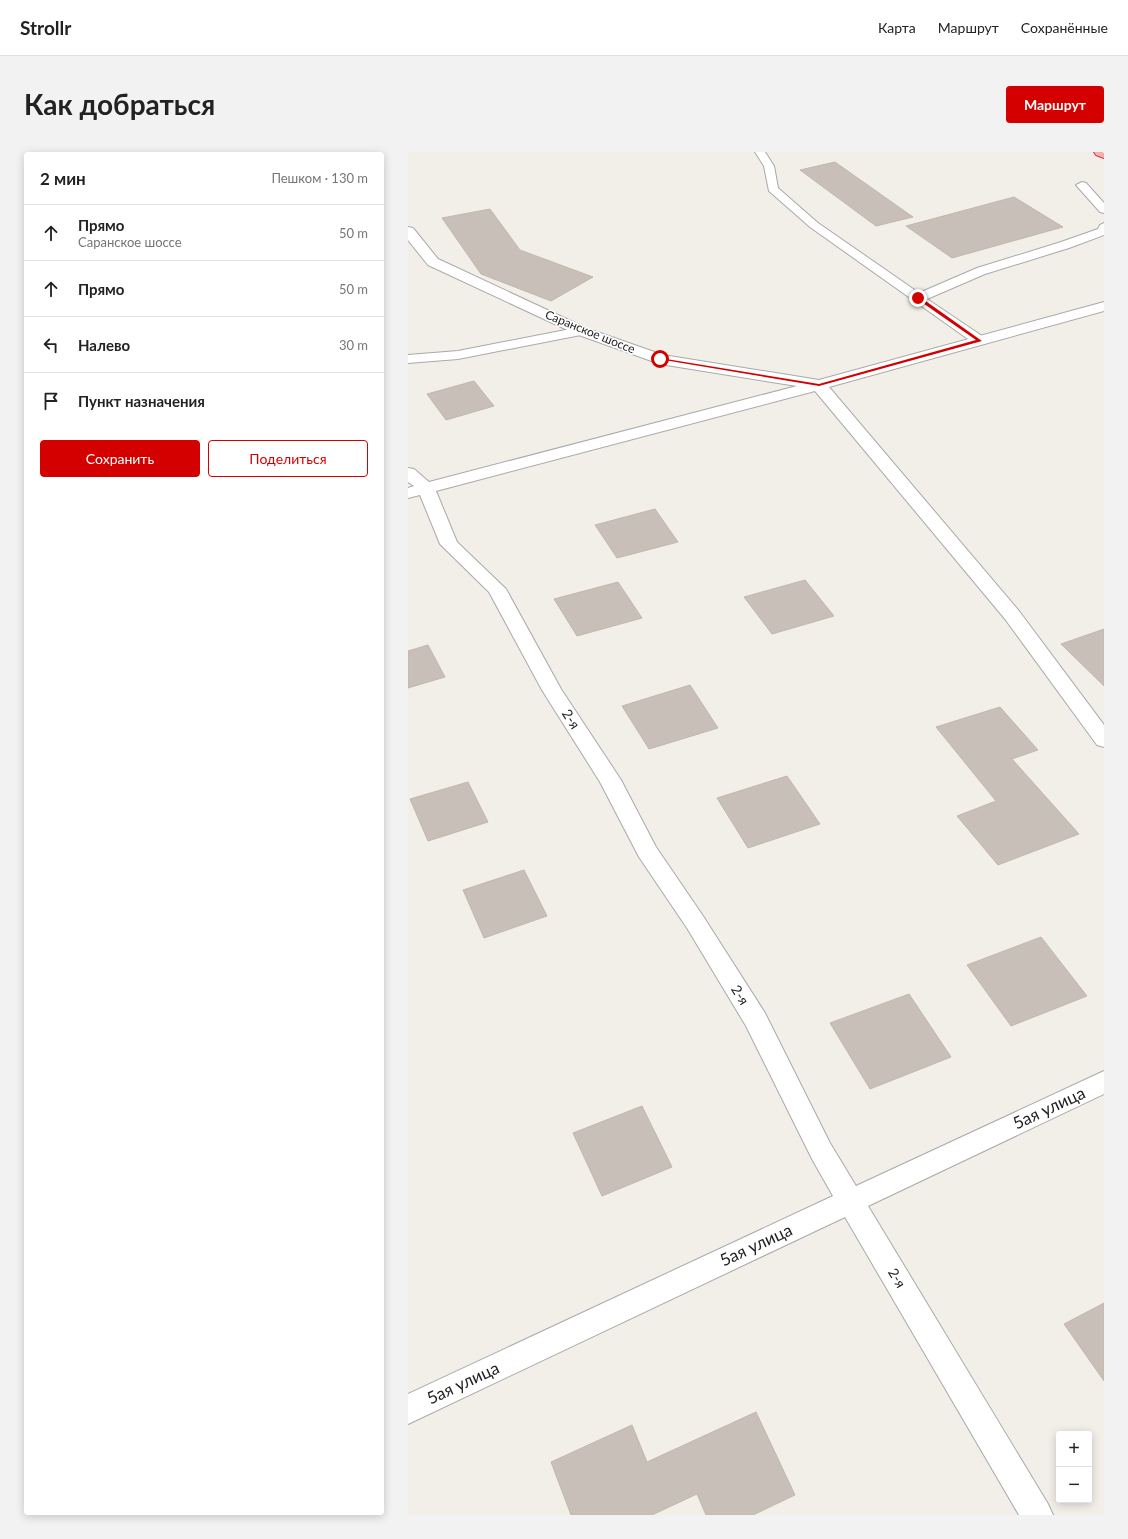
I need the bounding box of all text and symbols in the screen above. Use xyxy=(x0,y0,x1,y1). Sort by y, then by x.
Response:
text: Strollr xyxy=(20,16,71,39)
text: Карта xyxy=(878,19,916,36)
text: Маршрут xyxy=(938,19,999,36)
text: Сохранённые xyxy=(1021,19,1108,36)
button: Маршрут xyxy=(1006,86,1104,123)
text: Как добраться xyxy=(24,87,215,121)
text: 2 мин xyxy=(40,168,86,189)
text: Пешком · 130 m xyxy=(271,170,368,186)
text: Прямо xyxy=(78,216,124,234)
icon: ahead xyxy=(40,222,62,244)
text: 50 m xyxy=(339,225,368,241)
text: Саранское шоссе xyxy=(78,234,182,250)
icon: ahead xyxy=(40,278,62,300)
text: Прямо xyxy=(78,280,124,298)
text: 50 m xyxy=(339,281,368,297)
route end xyxy=(909,289,927,307)
street label: Саранское шоссе xyxy=(543,307,637,356)
icon: left xyxy=(40,334,62,356)
text: Налево xyxy=(78,336,130,354)
text: 30 m xyxy=(339,337,368,353)
route start xyxy=(651,350,669,368)
icon: arrive xyxy=(40,390,62,412)
text: Пункт назначения xyxy=(78,392,205,410)
button: Сохранить xyxy=(40,440,200,477)
button: Поделиться xyxy=(208,440,368,477)
street label: 2-я xyxy=(559,706,584,732)
street label: 2-я xyxy=(728,982,753,1008)
street label: 5ая улица xyxy=(1009,1082,1088,1133)
street label: 5ая улица xyxy=(716,1219,795,1270)
street label: 2-я xyxy=(885,1265,910,1291)
street label: 5ая улица xyxy=(423,1357,502,1408)
map controls xyxy=(1056,1431,1092,1503)
button: + xyxy=(1056,1431,1092,1467)
button: − xyxy=(1056,1467,1092,1503)

